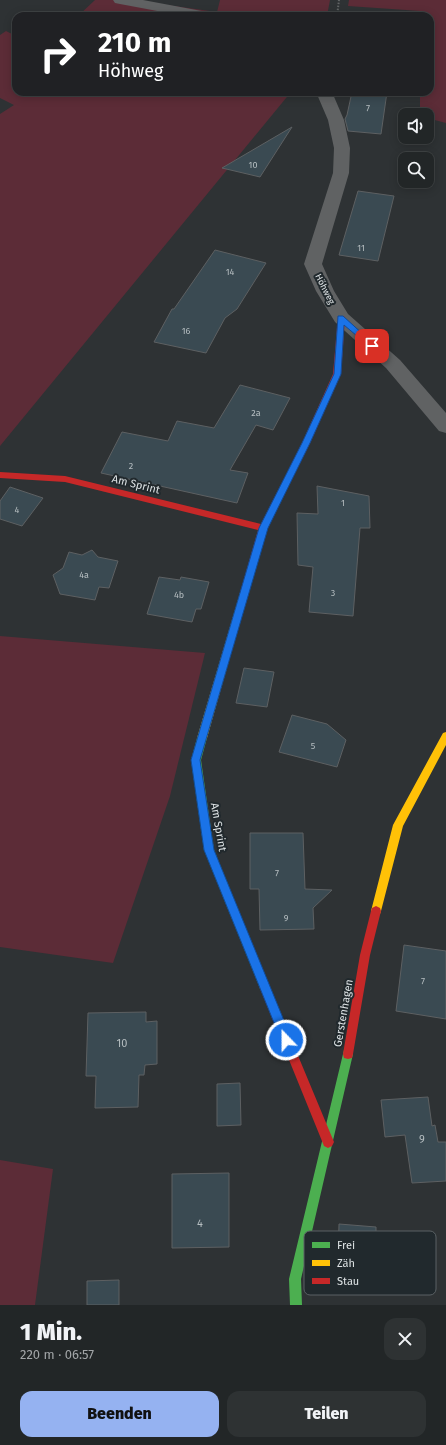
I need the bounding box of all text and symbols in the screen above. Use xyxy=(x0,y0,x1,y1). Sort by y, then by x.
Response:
text: 210 m xyxy=(98,26,172,59)
icon: right xyxy=(32,28,84,80)
text: Höhweg xyxy=(98,60,163,82)
house number: 7 xyxy=(366,103,370,113)
map controls xyxy=(398,108,434,188)
button: sound xyxy=(398,108,434,144)
button: search xyxy=(398,152,434,188)
house number: 10 xyxy=(249,160,257,170)
house number: 11 xyxy=(357,243,365,253)
house number: 14 xyxy=(226,267,235,277)
street label: Höhweg xyxy=(313,272,337,306)
house number: 16 xyxy=(182,326,191,336)
pin xyxy=(355,329,389,363)
icon: arrive xyxy=(361,335,383,357)
house number: 2a xyxy=(251,408,261,418)
house number: 2 xyxy=(129,461,133,471)
street label: Am Sprint xyxy=(111,472,161,497)
house number: 1 xyxy=(341,498,345,508)
house number: 4 xyxy=(15,505,20,515)
house number: 4a xyxy=(79,570,89,580)
house number: 3 xyxy=(331,588,335,598)
house number: 4b xyxy=(174,590,184,600)
house number: 5 xyxy=(311,741,316,751)
street label: Am Sprint xyxy=(208,802,229,852)
house number: 7 xyxy=(275,868,279,878)
house number: 9 xyxy=(284,913,289,923)
house number: 7 xyxy=(421,976,425,986)
street label: Gerstenhagen xyxy=(331,978,356,1048)
position arrow xyxy=(265,1019,307,1061)
house number: 10 xyxy=(117,1037,127,1050)
house number: 9 xyxy=(419,1133,425,1146)
house number: 4 xyxy=(197,1217,203,1230)
legend xyxy=(304,1231,436,1295)
text: Frei xyxy=(337,1239,355,1252)
text: Zäh xyxy=(337,1257,355,1270)
text: Stau xyxy=(337,1275,359,1288)
text: 1 Min. xyxy=(20,1318,82,1346)
button: close xyxy=(384,1318,426,1360)
text: 220 m · 06:57 xyxy=(20,1347,94,1362)
button: Beenden xyxy=(20,1391,219,1437)
button: Teilen xyxy=(227,1391,426,1437)

